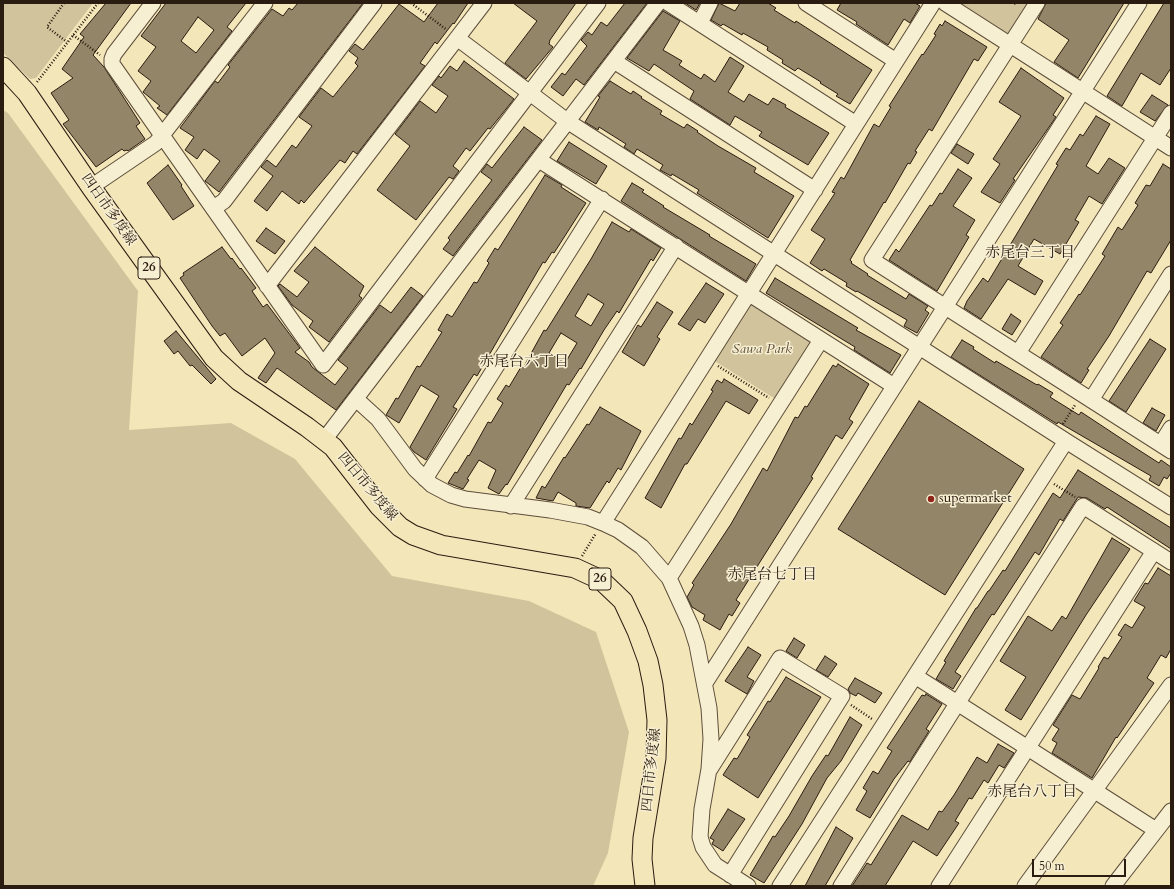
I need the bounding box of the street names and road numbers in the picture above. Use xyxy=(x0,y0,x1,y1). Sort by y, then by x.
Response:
street label: 四日市多度線 xyxy=(77,171,139,249)
road number: 26 xyxy=(138,257,160,279)
street label: 四日市多度線 xyxy=(334,449,400,525)
road number: 26 xyxy=(589,568,611,590)
street label: 四日市多度線 xyxy=(639,727,665,813)

